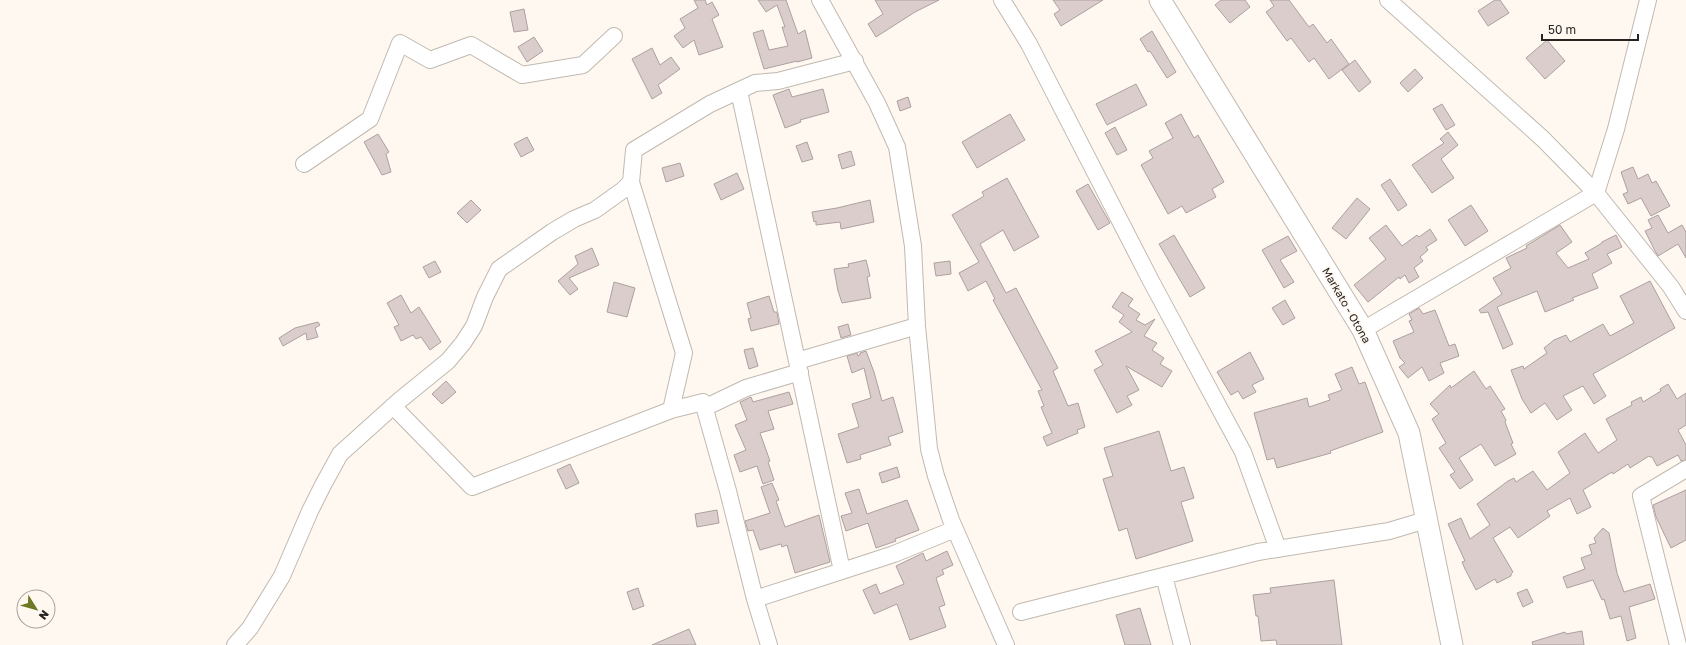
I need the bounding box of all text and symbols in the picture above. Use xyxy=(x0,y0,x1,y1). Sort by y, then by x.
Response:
scale bar xyxy=(1542,16,1638,42)
text: 50 m xyxy=(1548,22,1576,37)
street label: Markato - Otona xyxy=(1320,265,1374,345)
north arrow xyxy=(16,589,56,629)
text: N xyxy=(37,608,52,623)

